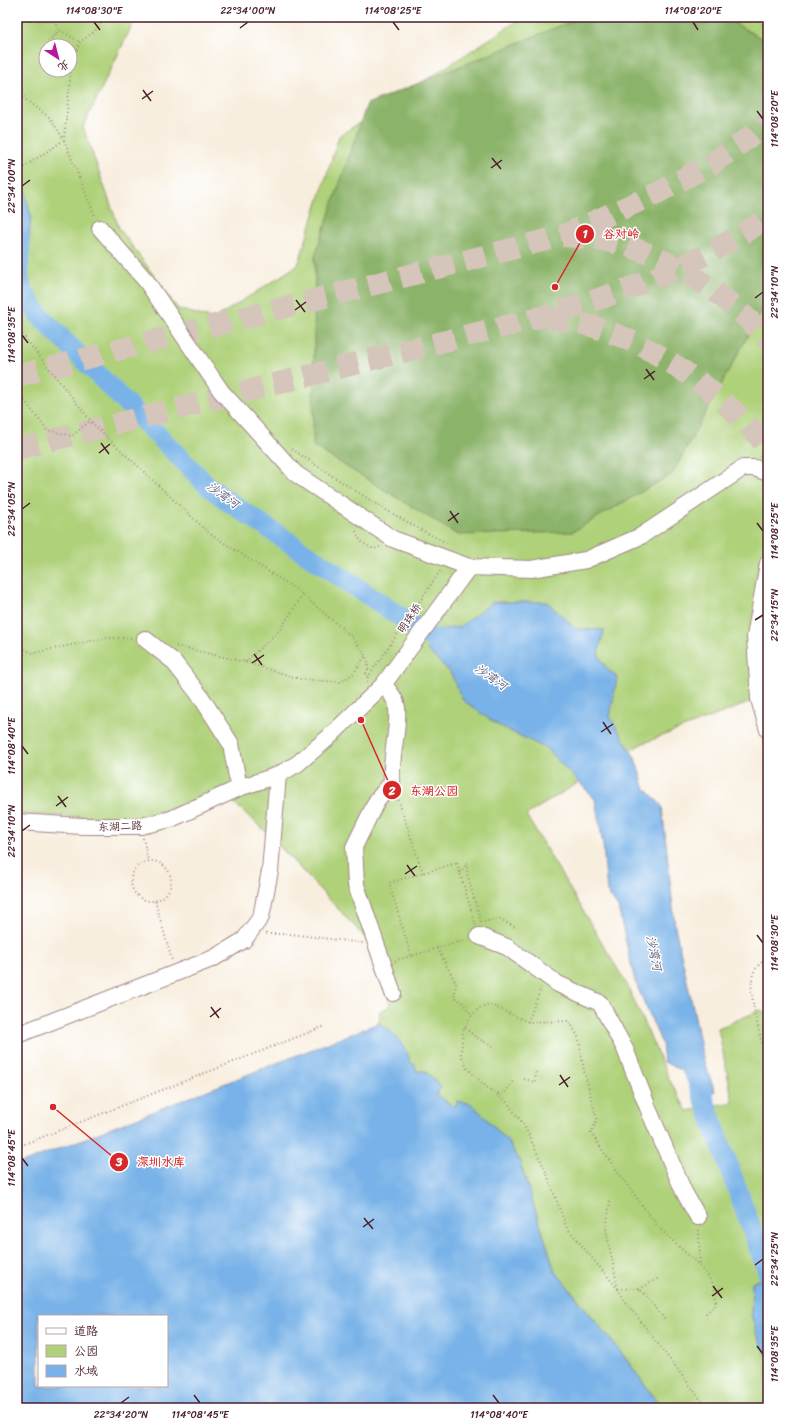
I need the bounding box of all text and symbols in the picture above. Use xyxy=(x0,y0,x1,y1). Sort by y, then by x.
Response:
text: 114°08'30"E xyxy=(66,2,124,20)
text: 22°34'00"N xyxy=(221,2,276,20)
text: 114°08'25"E xyxy=(365,2,423,20)
text: 114°08'20"E xyxy=(665,2,723,20)
north arrow xyxy=(38,38,78,78)
text: 北 xyxy=(54,55,74,77)
text: 114°08'20"E xyxy=(766,89,784,147)
text: 22°34'00"N xyxy=(3,158,21,214)
callout: 谷对岭 xyxy=(575,222,647,246)
text: 1 xyxy=(582,223,588,245)
text: 谷对岭 xyxy=(603,223,640,245)
text: 22°34'10"N xyxy=(766,265,784,318)
text: 114°08'35"E xyxy=(3,305,21,363)
water label: 沙湾河 xyxy=(202,476,246,516)
text: 22°34'05"N xyxy=(3,482,21,536)
text: 114°08'25"E xyxy=(766,501,784,559)
text: 22°34'15"N xyxy=(766,589,784,641)
street label: 明珠桥 xyxy=(392,599,427,637)
water label: 沙湾河 xyxy=(470,658,514,697)
text: 114°08'40"E xyxy=(3,716,21,775)
callout: 东湖公园 xyxy=(382,778,466,802)
text: 2 xyxy=(388,780,396,802)
text: 东湖公园 xyxy=(410,780,458,802)
text: 22°34'10"N xyxy=(3,804,21,857)
street label: 东湖二路 xyxy=(98,816,142,837)
text: 114°08'30"E xyxy=(766,913,784,971)
water label: 沙湾河 xyxy=(639,933,669,975)
text: 114°08'45"E xyxy=(3,1128,21,1187)
callout: 深圳水库 xyxy=(109,1150,193,1174)
text: 3 xyxy=(115,1151,123,1173)
text: 深圳水库 xyxy=(137,1151,185,1173)
text: 22°34'25"N xyxy=(766,1232,784,1286)
legend xyxy=(38,1315,168,1387)
text: 道路 xyxy=(74,1320,98,1342)
text: 114°08'35"E xyxy=(766,1324,784,1382)
text: 公园 xyxy=(74,1340,98,1362)
text: 水域 xyxy=(74,1360,98,1382)
text: 22°34'20"N xyxy=(94,1406,148,1424)
text: 114°08'45"E xyxy=(171,1406,230,1424)
text: 114°08'40"E xyxy=(470,1406,529,1424)

